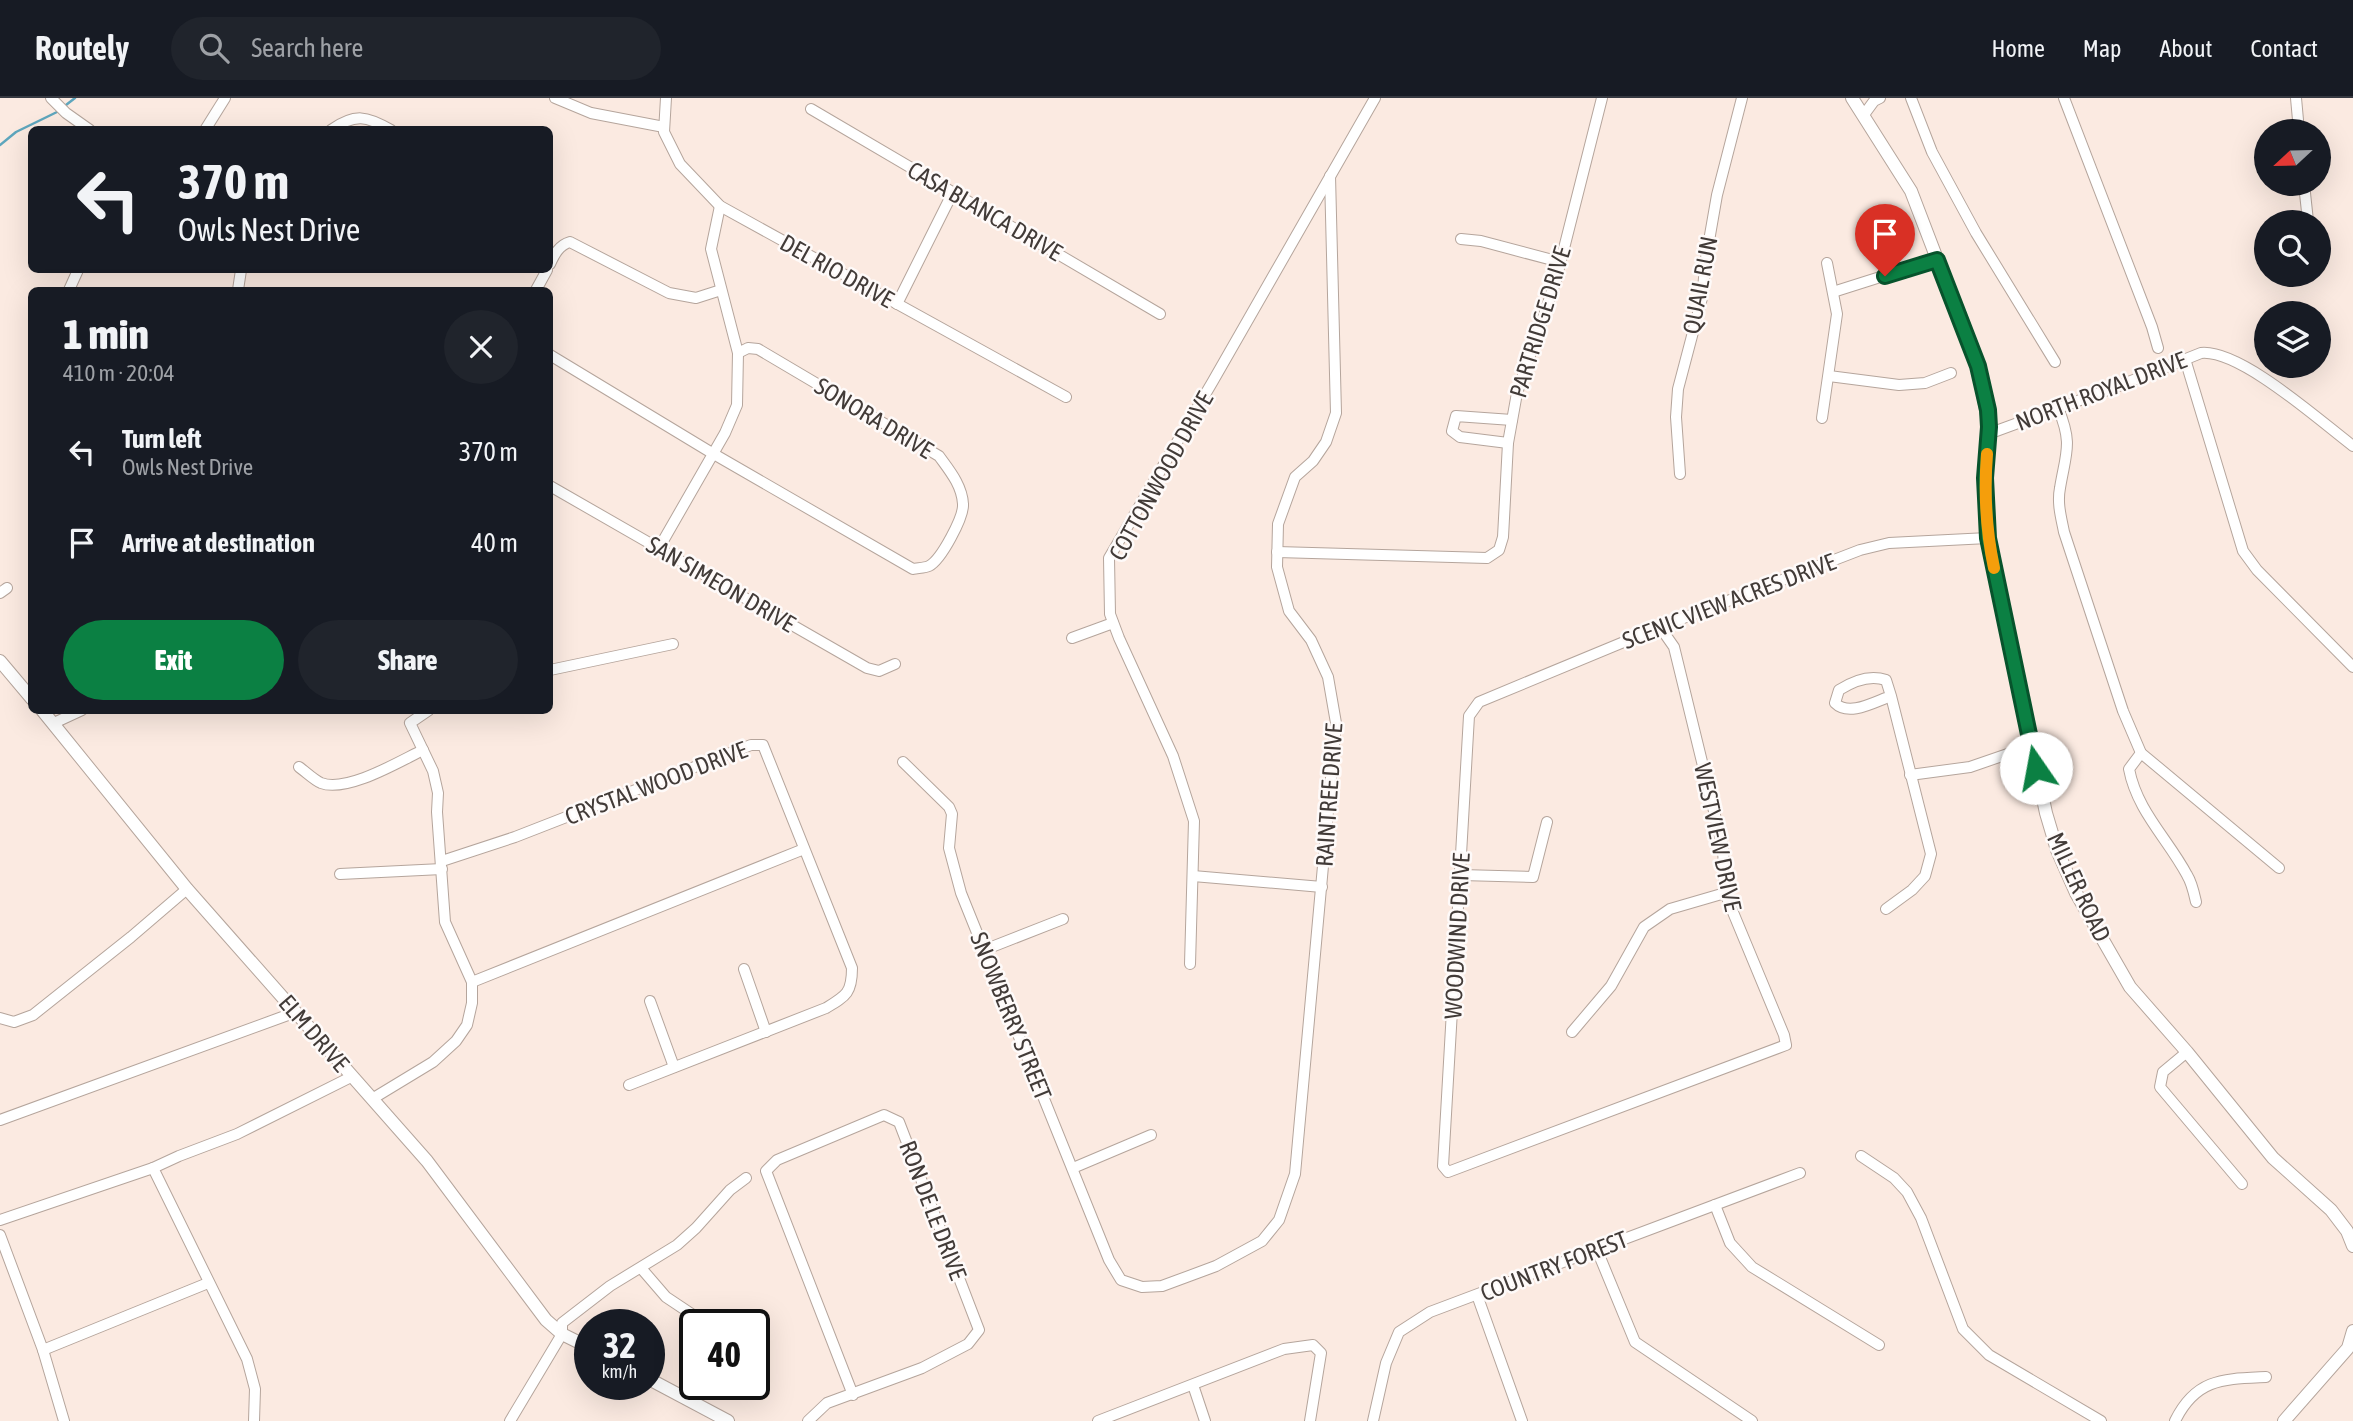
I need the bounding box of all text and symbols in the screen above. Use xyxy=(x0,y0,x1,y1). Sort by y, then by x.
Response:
search box xyxy=(171,17,661,80)
text: Routely xyxy=(35,29,129,67)
icon: search xyxy=(195,29,233,67)
text: Search here xyxy=(251,33,363,63)
text: Home xyxy=(1991,35,2045,62)
text: Map xyxy=(2083,35,2121,62)
text: About xyxy=(2159,35,2212,62)
text: Contact xyxy=(2250,35,2318,62)
north arrow xyxy=(2254,119,2331,196)
map controls xyxy=(2254,119,2331,378)
text: 370 m xyxy=(178,153,289,209)
icon: left xyxy=(63,154,154,245)
street label: CASA BLANCA DRIVE xyxy=(903,156,1067,266)
pin xyxy=(1855,204,1915,276)
button: search xyxy=(2254,210,2331,287)
text: Owls Nest Drive xyxy=(178,211,360,248)
icon: arrive xyxy=(1866,215,1904,253)
street label: DEL RIO DRIVE xyxy=(776,229,898,313)
street label: QUAIL RUN xyxy=(1677,234,1723,336)
street label: PARTRIDGE DRIVE xyxy=(1504,243,1576,401)
button: layers xyxy=(2254,301,2331,378)
text: 1 min xyxy=(63,310,149,358)
button: close xyxy=(444,310,518,384)
street label: NORTH ROYAL DRIVE xyxy=(2012,346,2190,436)
text: 410 m · 20:04 xyxy=(63,360,175,386)
street label: SONORA DRIVE xyxy=(810,372,938,464)
street label: COTTONWOOD DRIVE xyxy=(1104,387,1218,565)
text: Turn left xyxy=(122,424,202,454)
icon: left xyxy=(63,433,101,471)
text: 370 m xyxy=(459,437,518,467)
text: Owls Nest Drive xyxy=(122,454,253,480)
icon: arrive xyxy=(63,524,101,562)
text: Arrive at destination xyxy=(122,528,315,558)
text: 40 m xyxy=(471,528,518,558)
street label: SAN SIMEON DRIVE xyxy=(642,531,800,637)
street label: SCENIC VIEW ACRES DRIVE xyxy=(1619,548,1839,654)
button: Exit xyxy=(63,620,284,700)
button: Share xyxy=(298,620,518,700)
street label: RAINTREE DRIVE xyxy=(1311,722,1347,868)
position arrow xyxy=(1999,731,2073,805)
street label: CRYSTAL WOOD DRIVE xyxy=(561,736,751,830)
street label: WESTVIEW DRIVE xyxy=(1689,761,1747,913)
street label: MILLER ROAD xyxy=(2042,828,2116,946)
street label: WOODWIND DRIVE xyxy=(1439,852,1475,1020)
street label: SNOWBERRY STREET xyxy=(965,928,1057,1104)
street label: ELM DRIVE xyxy=(273,989,355,1077)
street label: RON DE LE DRIVE xyxy=(894,1137,972,1283)
street label: COUNTRY FOREST xyxy=(1477,1225,1632,1306)
speed limit sign: 40 xyxy=(679,1309,770,1400)
text: 32 xyxy=(603,1325,636,1365)
text: km/h xyxy=(602,1361,637,1382)

